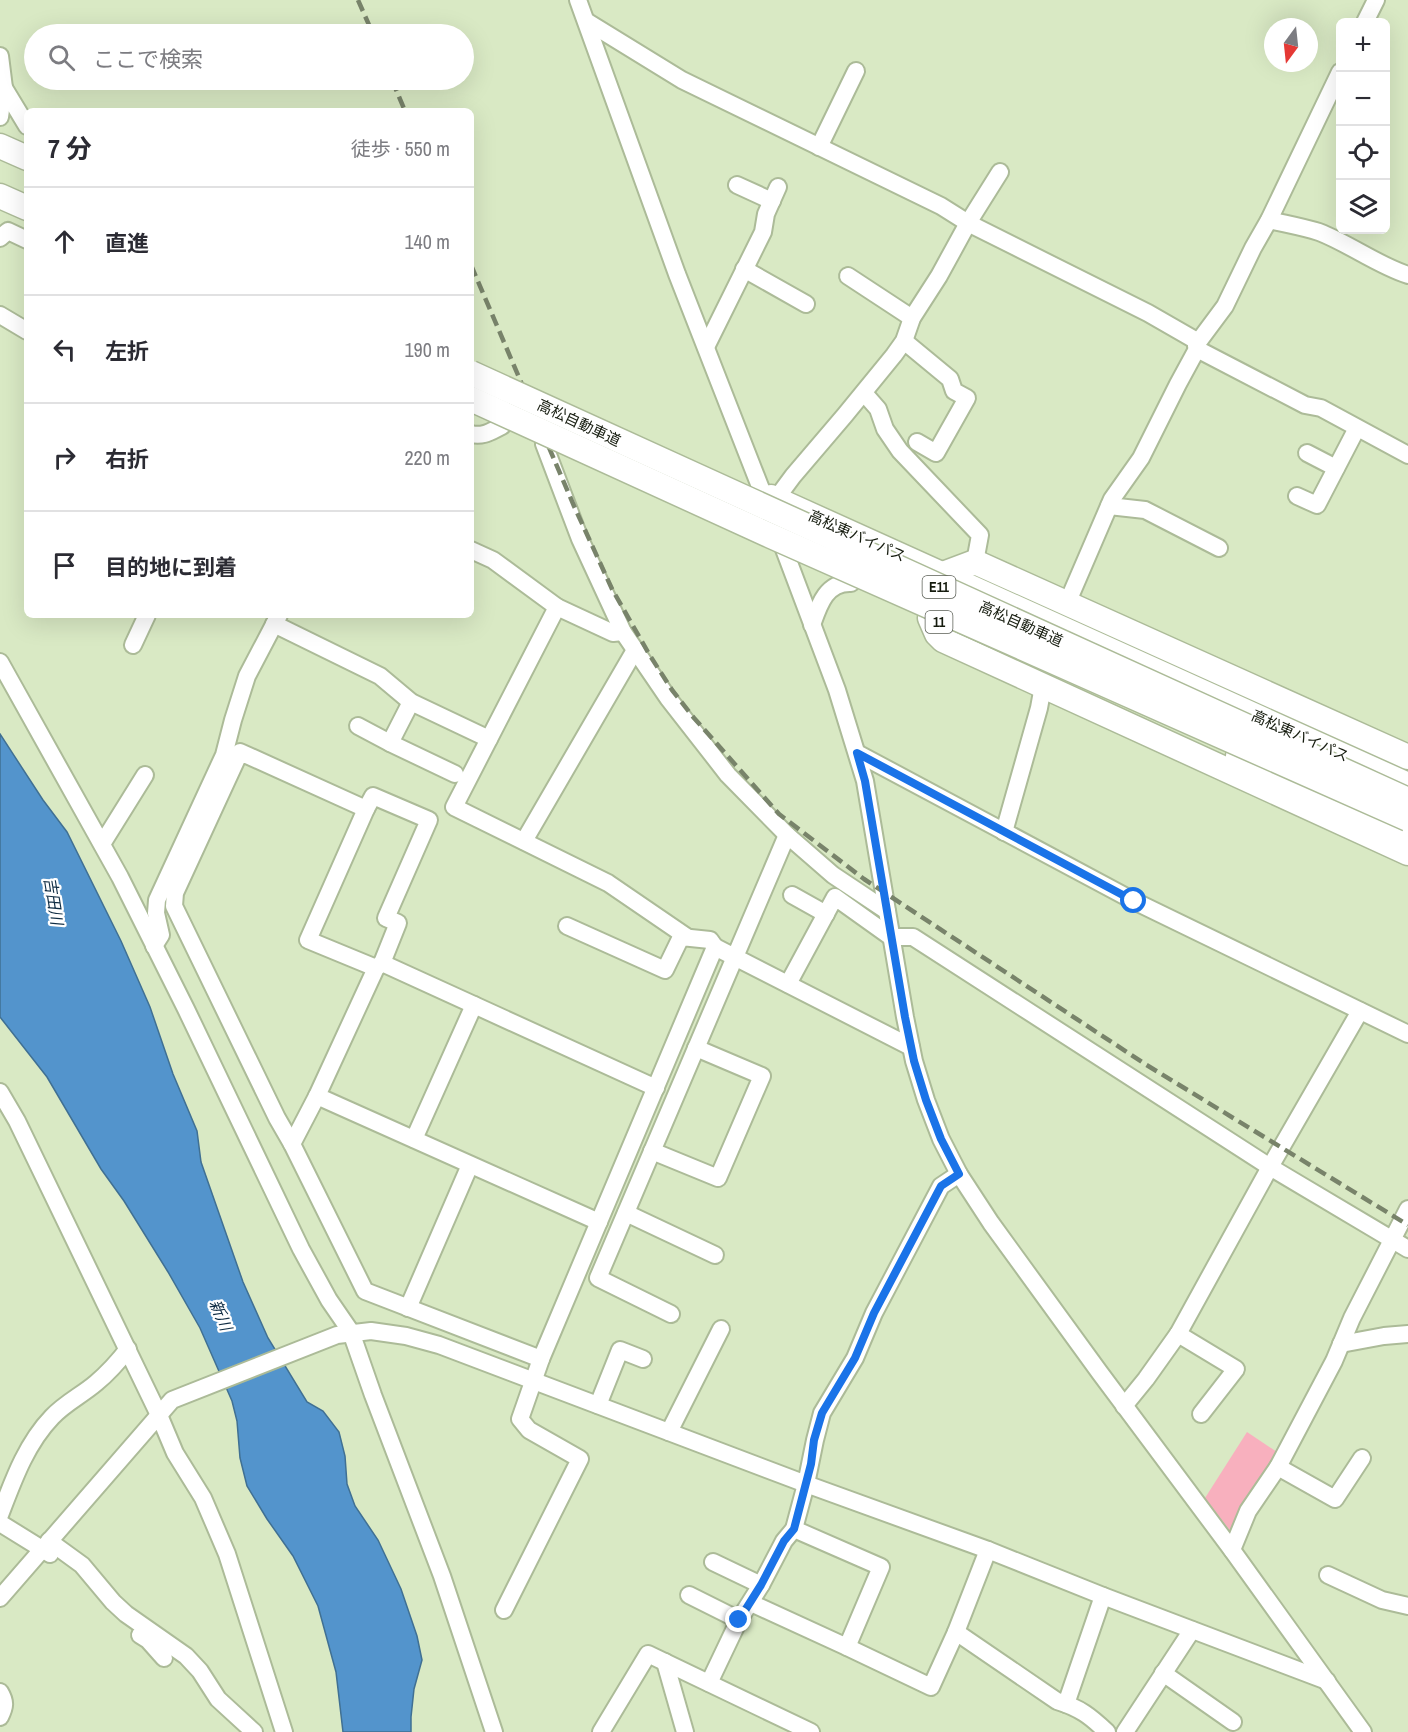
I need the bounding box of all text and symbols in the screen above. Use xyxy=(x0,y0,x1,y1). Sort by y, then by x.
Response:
north arrow xyxy=(1264,18,1318,72)
map controls xyxy=(1336,18,1390,234)
button: + xyxy=(1336,18,1390,72)
search box xyxy=(24,24,474,90)
icon: search xyxy=(45,41,78,74)
text: ここで検索 xyxy=(93,44,203,74)
button: − xyxy=(1336,72,1390,126)
button: locate xyxy=(1336,126,1390,180)
text: 7 分 xyxy=(48,131,92,166)
text: 徒歩 · 550 m xyxy=(351,135,450,162)
button: layers xyxy=(1336,180,1390,234)
icon: ahead xyxy=(48,225,81,258)
text: 直進 xyxy=(105,228,149,258)
text: 140 m xyxy=(404,228,450,255)
icon: left xyxy=(48,333,81,366)
text: 左折 xyxy=(105,336,149,366)
text: 190 m xyxy=(404,336,450,363)
street label: 高松自動車道 xyxy=(534,394,624,451)
icon: right xyxy=(48,441,81,474)
text: 右折 xyxy=(105,444,149,474)
text: 220 m xyxy=(404,444,450,471)
street label: 高松東バイパス xyxy=(805,505,909,566)
icon: arrive xyxy=(48,549,81,582)
text: 目的地に到着 xyxy=(105,552,237,582)
road number: E11 xyxy=(922,576,956,598)
street label: 高松自動車道 xyxy=(976,596,1067,651)
road number: 11 xyxy=(926,611,952,633)
street label: 高松東バイパス xyxy=(1248,705,1352,766)
water label: 吉田川 xyxy=(39,876,69,928)
route start xyxy=(1120,887,1146,913)
water label: 新川 xyxy=(205,1296,238,1336)
route end xyxy=(725,1606,751,1632)

